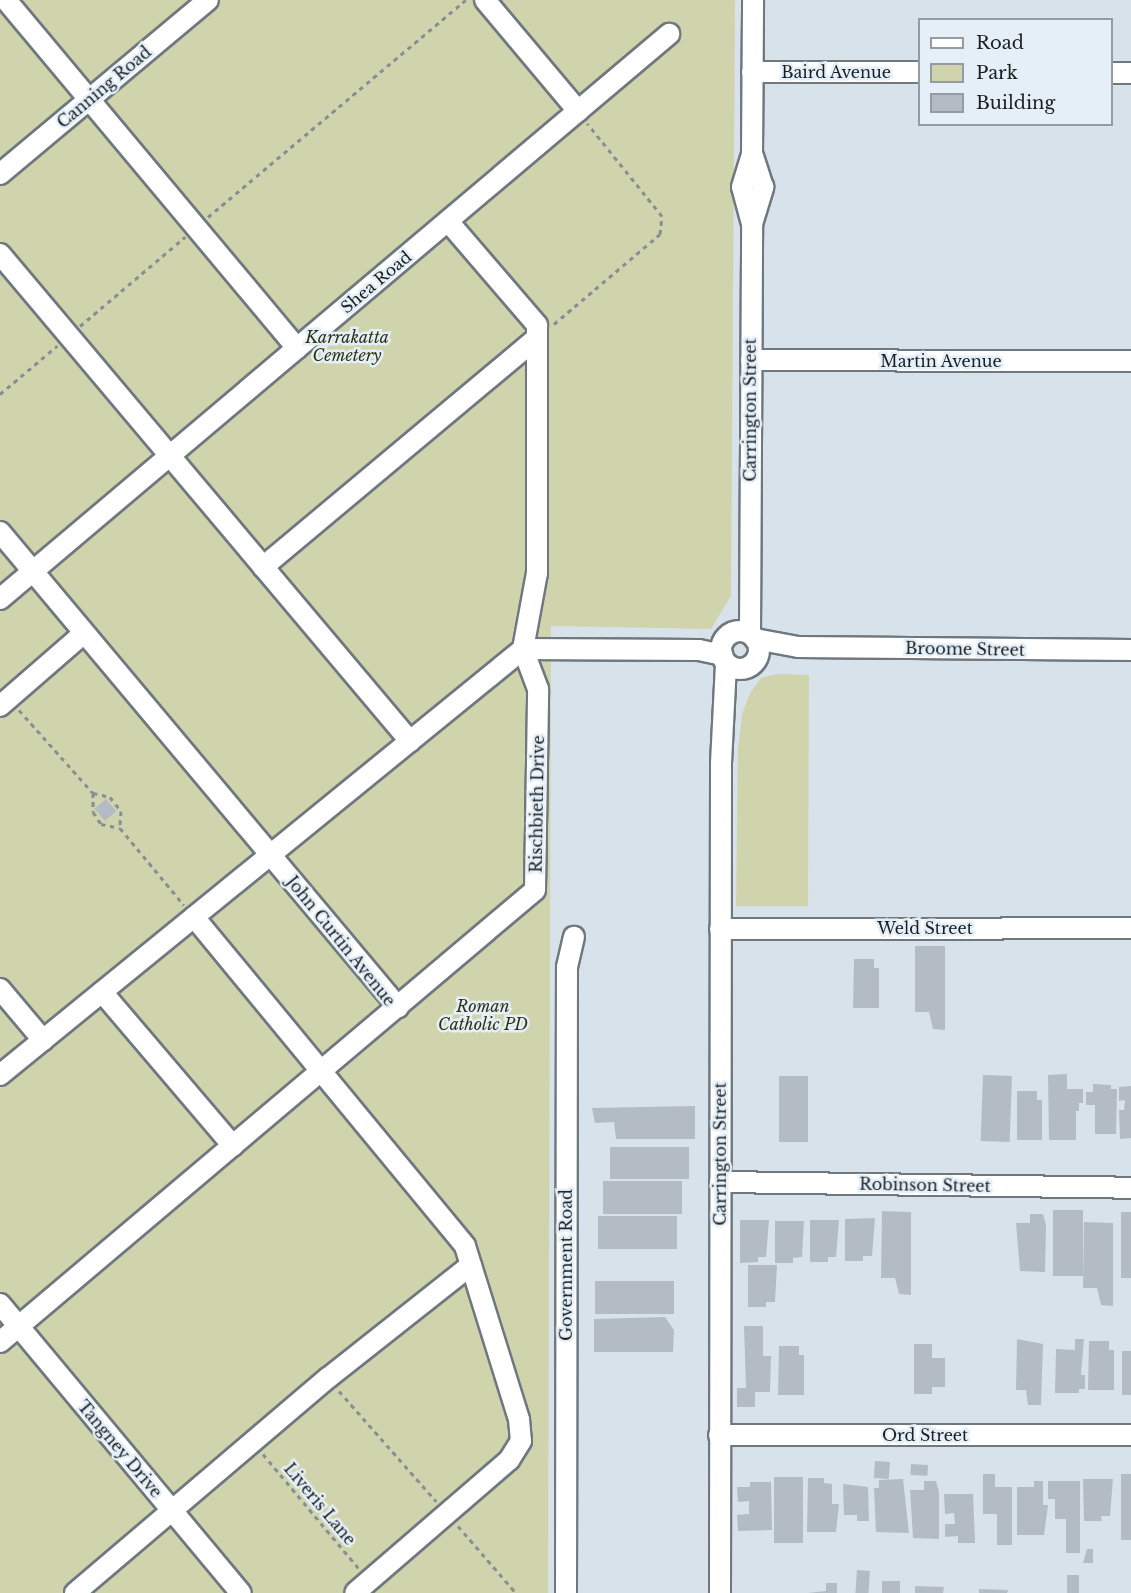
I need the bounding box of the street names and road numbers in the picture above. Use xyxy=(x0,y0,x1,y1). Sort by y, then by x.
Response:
street label: Canning Road xyxy=(53,42,155,132)
street label: Baird Avenue xyxy=(781,62,891,82)
street label: Shea Road xyxy=(337,247,415,317)
street label: Carrington Street xyxy=(740,338,760,482)
street label: Martin Avenue xyxy=(880,351,1002,371)
street label: Broome Street xyxy=(905,638,1025,660)
street label: Rischbieth Drive xyxy=(526,735,548,873)
street label: John Curtin Avenue xyxy=(283,872,399,1010)
street label: Weld Street xyxy=(877,918,973,938)
street label: Carrington Street xyxy=(710,1082,730,1226)
street label: Robinson Street xyxy=(859,1174,991,1196)
street label: Government Road xyxy=(556,1189,576,1341)
street label: Tangney Drive xyxy=(74,1396,166,1502)
street label: Ord Street xyxy=(882,1425,968,1445)
street label: Liveris Lane xyxy=(280,1459,360,1549)

